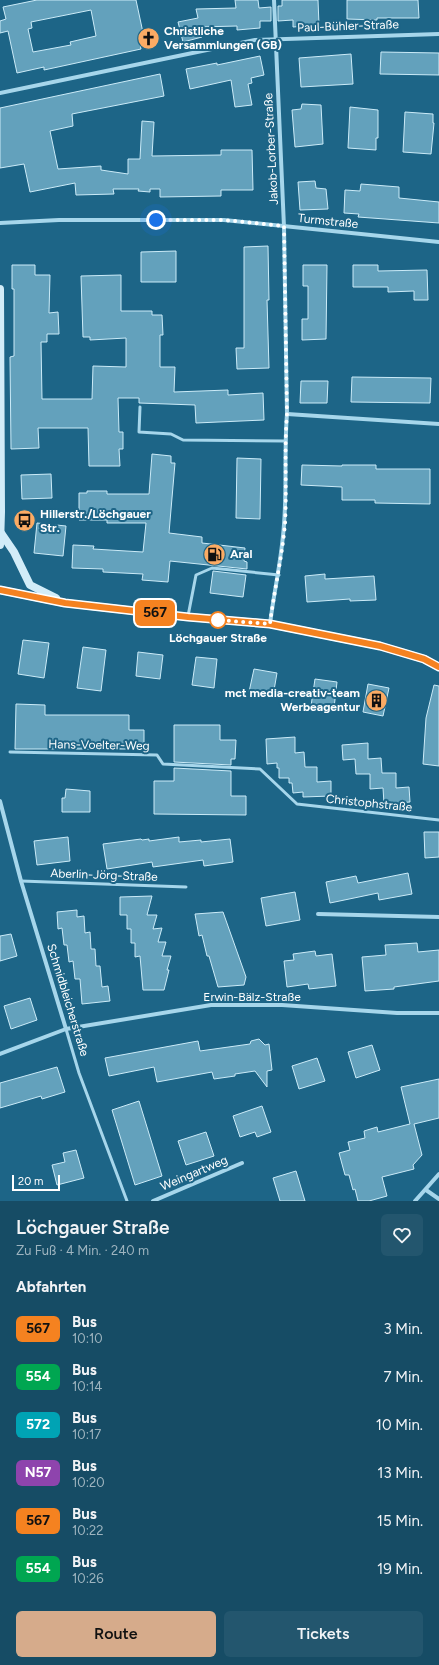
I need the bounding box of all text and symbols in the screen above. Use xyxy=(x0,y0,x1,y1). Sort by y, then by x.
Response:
street label: Paul-Bühler-Straße xyxy=(297,17,399,35)
place label: Christliche Versammlungen (GB) xyxy=(164,24,282,52)
church icon: Christliche Versammlungen (GB) xyxy=(135,25,161,51)
street label: Jakob-Lorber-Straße xyxy=(261,92,281,205)
your location xyxy=(146,210,166,230)
street label: Turmstraße xyxy=(297,211,359,231)
place label: Hillerstr./Löchgauer Str. xyxy=(40,507,151,535)
bus stop icon: Hillerstr./Löchgauer Str. xyxy=(11,508,37,534)
fuel station icon: Aral xyxy=(202,541,228,567)
place label: Aral xyxy=(230,547,253,561)
line badge: 567 xyxy=(132,600,178,626)
text: 567 xyxy=(143,604,167,621)
marker: Löchgauer Straße xyxy=(209,611,227,629)
place label: Löchgauer Straße xyxy=(169,631,267,645)
place label: mct media-creativ-team Werbeagentur xyxy=(225,686,360,714)
building icon: mct media-creativ-team Werbeagentur xyxy=(363,687,389,713)
street label: Hans-Voelter-Weg xyxy=(48,737,150,753)
street label: Christophstraße xyxy=(325,792,413,815)
street label: Aberlin-Jörg-Straße xyxy=(50,866,158,884)
street label: Schmidbleicherstraße xyxy=(44,942,92,1058)
street label: Erwin-Bälz-Straße xyxy=(203,990,301,1004)
street label: Weingartweg xyxy=(158,1153,230,1193)
scale bar xyxy=(12,1173,60,1192)
text: 20 m xyxy=(18,1175,43,1188)
button: heart xyxy=(381,1214,423,1256)
text: Löchgauer Straße xyxy=(16,1216,169,1239)
text: Zu Fuß · 4 Min. · 240 m xyxy=(16,1243,149,1258)
text: Abfahrten xyxy=(16,1278,86,1296)
text: Bus xyxy=(72,1313,97,1331)
text: 567 xyxy=(26,1320,50,1337)
text: 3 Min. xyxy=(383,1320,423,1338)
text: 10:10 xyxy=(72,1331,103,1346)
text: Bus xyxy=(72,1361,97,1379)
text: 554 xyxy=(25,1368,51,1385)
text: 7 Min. xyxy=(384,1368,423,1386)
text: 10:14 xyxy=(72,1379,102,1394)
text: Bus xyxy=(72,1409,97,1427)
text: 572 xyxy=(26,1416,50,1433)
text: 10 Min. xyxy=(376,1416,423,1434)
text: 10:17 xyxy=(72,1427,101,1442)
text: Bus xyxy=(72,1457,97,1475)
text: N57 xyxy=(25,1464,51,1481)
text: 13 Min. xyxy=(377,1464,423,1482)
text: 10:20 xyxy=(72,1475,105,1490)
text: Bus xyxy=(72,1505,97,1523)
text: 567 xyxy=(26,1512,50,1529)
text: 15 Min. xyxy=(377,1512,423,1530)
text: 10:22 xyxy=(72,1523,104,1538)
text: Bus xyxy=(72,1553,97,1571)
text: 554 xyxy=(25,1560,51,1577)
text: 19 Min. xyxy=(377,1560,423,1578)
text: 10:26 xyxy=(72,1571,104,1586)
button: Route xyxy=(16,1611,216,1657)
button: Tickets xyxy=(224,1611,423,1657)

